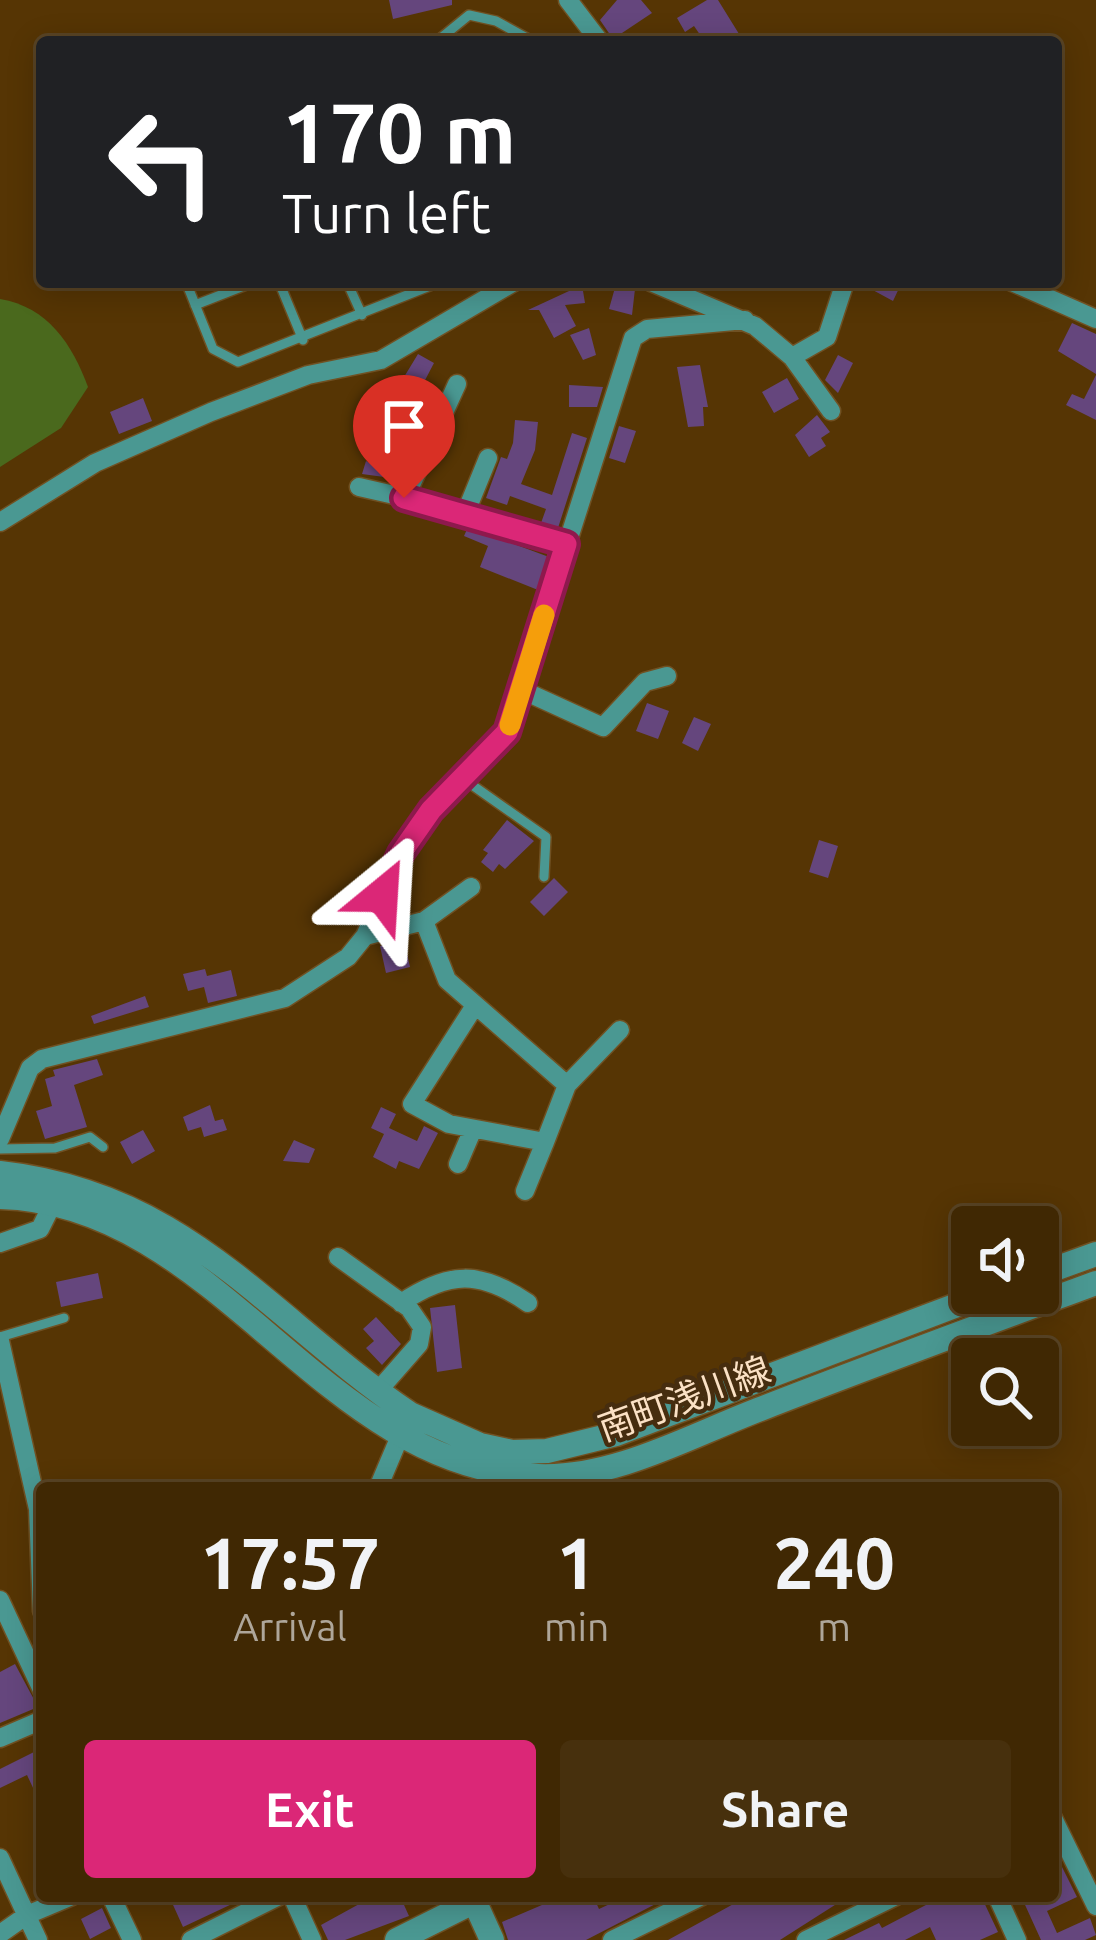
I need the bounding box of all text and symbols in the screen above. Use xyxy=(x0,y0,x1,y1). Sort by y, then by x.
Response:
icon: left xyxy=(84,84,240,240)
text: 170 m xyxy=(282,85,516,179)
text: Turn left xyxy=(282,183,491,243)
pin xyxy=(353,375,455,498)
icon: arrive xyxy=(371,393,437,459)
position arrow xyxy=(319,832,445,958)
map controls xyxy=(951,1206,1059,1446)
button: sound xyxy=(951,1206,1059,1314)
button: search xyxy=(951,1338,1059,1446)
street label: 南町浅川線 xyxy=(592,1348,776,1448)
text: 17:57 xyxy=(200,1522,380,1603)
text: 1 xyxy=(556,1522,597,1603)
text: 240 xyxy=(773,1522,895,1603)
text: Arrival xyxy=(233,1605,347,1648)
text: min xyxy=(544,1605,609,1648)
text: m xyxy=(817,1605,851,1648)
button: Exit xyxy=(84,1740,536,1878)
button: Share xyxy=(560,1740,1011,1878)

